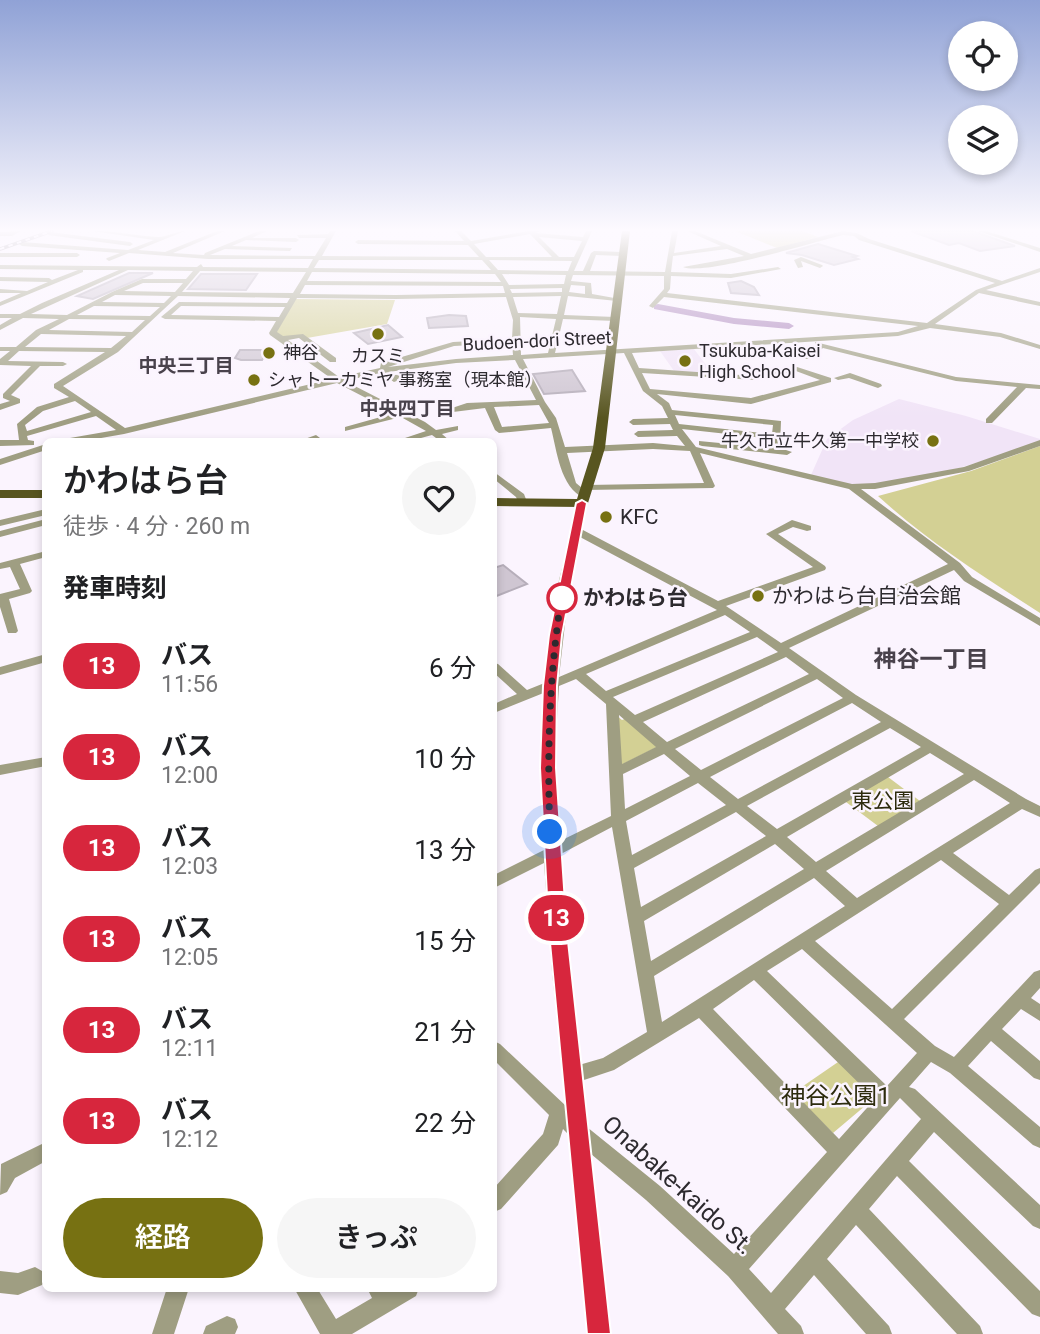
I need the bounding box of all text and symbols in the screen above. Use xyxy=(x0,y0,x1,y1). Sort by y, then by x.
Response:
map controls xyxy=(948,21,1018,175)
button: locate xyxy=(948,21,1018,91)
button: layers xyxy=(948,105,1018,175)
marker: カスミ xyxy=(370,326,386,342)
street label: Budoen-dori Street xyxy=(462,326,612,355)
place label: Tsukuba-Kaisei High School xyxy=(699,340,821,382)
place label: 神谷 xyxy=(283,342,319,363)
marker: 神谷 xyxy=(261,345,277,361)
place label: カスミ xyxy=(351,345,405,366)
marker: Tsukuba-Kaisei High School xyxy=(677,353,693,369)
district label: 中央三丁目 xyxy=(138,354,234,377)
place label: シャトーカミヤ 事務室（現本館） xyxy=(268,369,542,390)
marker: シャトーカミヤ 事務室（現本館） xyxy=(246,372,262,388)
district label: 中央四丁目 xyxy=(359,397,455,420)
place label: 牛久市立牛久第一中学校 xyxy=(721,430,919,451)
marker: 牛久市立牛久第一中学校 xyxy=(925,433,941,449)
text: かわはら台 xyxy=(63,461,228,500)
button: heart xyxy=(402,461,476,535)
place label: KFC xyxy=(620,505,658,529)
marker: KFC xyxy=(598,509,614,525)
text: 徒歩 · 4 分 · 260 m xyxy=(63,513,250,540)
text: 発車時刻 xyxy=(63,573,167,603)
marker: かわはら台 xyxy=(547,583,577,613)
place label: かわはら台自治会館 xyxy=(772,584,961,608)
place label: かわはら台 xyxy=(583,586,688,610)
marker: かわはら台自治会館 xyxy=(750,588,766,604)
text: バス xyxy=(161,640,213,670)
district label: 神谷一丁目 xyxy=(874,646,989,673)
text: 13 xyxy=(88,652,115,680)
text: 6 分 xyxy=(429,653,476,683)
text: 11:56 xyxy=(161,671,218,698)
text: バス xyxy=(161,731,213,761)
text: 13 xyxy=(88,743,115,771)
text: 10 分 xyxy=(414,744,476,774)
text: 12:00 xyxy=(161,762,218,789)
park label: 東公園 xyxy=(852,789,915,813)
your location xyxy=(532,814,567,849)
text: バス xyxy=(161,822,213,852)
text: 13 xyxy=(88,834,115,862)
text: 13 分 xyxy=(414,835,476,865)
text: 12:03 xyxy=(161,853,218,880)
line badge: 13 xyxy=(524,895,588,941)
text: 13 xyxy=(542,904,570,932)
text: バス xyxy=(161,913,213,943)
text: 13 xyxy=(88,925,115,953)
text: 15 分 xyxy=(414,926,476,956)
text: 12:05 xyxy=(161,944,218,971)
text: バス xyxy=(161,1004,213,1034)
text: 13 xyxy=(88,1016,115,1044)
text: 21 分 xyxy=(414,1017,476,1047)
text: 12:11 xyxy=(161,1035,218,1062)
park label: 神谷公園1 xyxy=(781,1082,891,1110)
text: バス xyxy=(161,1095,213,1125)
text: 13 xyxy=(88,1107,115,1135)
text: 22 分 xyxy=(414,1108,476,1138)
street label: Onabake-kaido St. xyxy=(597,1110,759,1260)
text: 12:12 xyxy=(161,1126,218,1153)
button: 経路 xyxy=(63,1198,263,1278)
button: きっぷ xyxy=(277,1198,476,1278)

